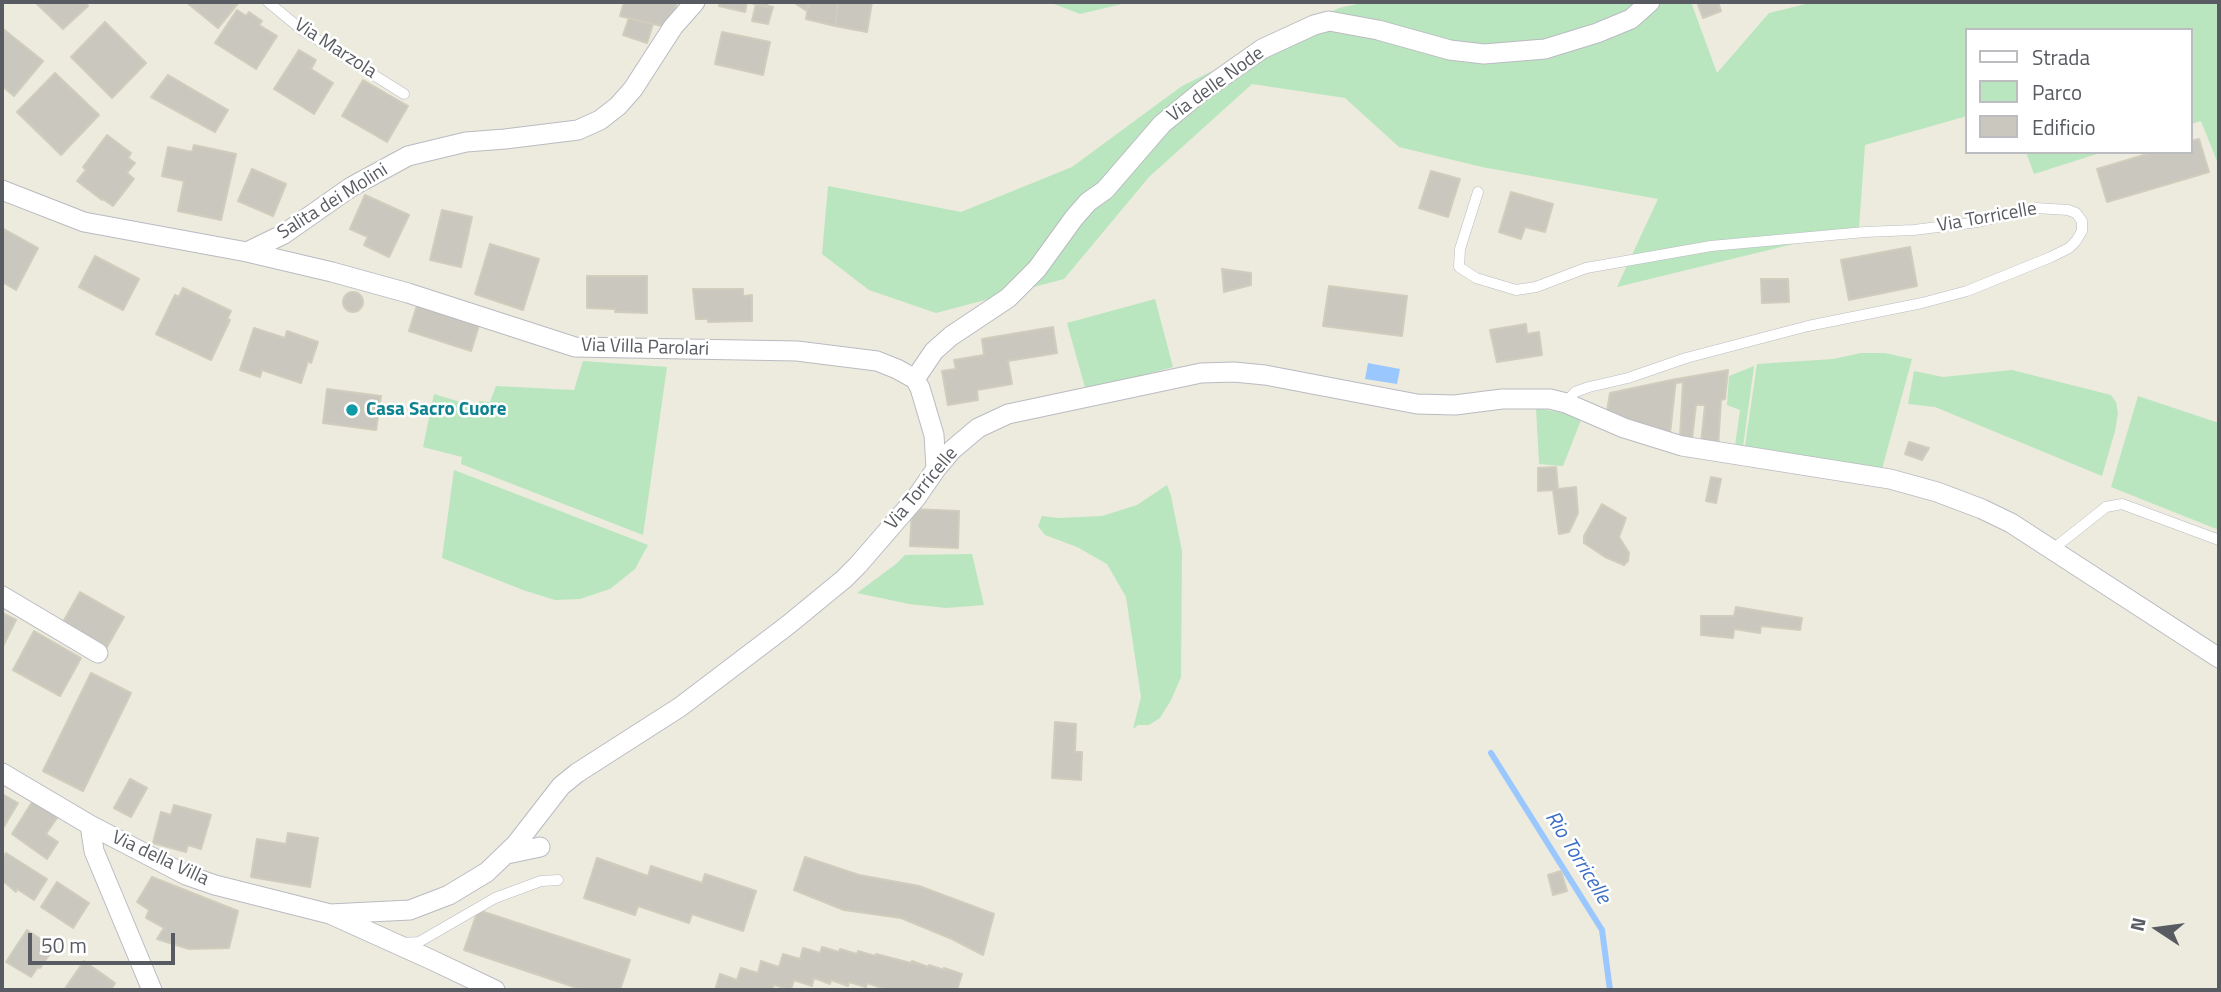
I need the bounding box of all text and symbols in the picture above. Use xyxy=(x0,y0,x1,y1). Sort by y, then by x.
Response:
street label: Via Marzola xyxy=(290,14,380,84)
legend xyxy=(1966,28,2193,154)
text: Strada xyxy=(2032,41,2090,73)
street label: Via delle Node xyxy=(1163,42,1269,128)
text: Parco xyxy=(2032,76,2082,108)
text: Edificio xyxy=(2032,111,2096,143)
street label: Salita dei Molini xyxy=(274,159,392,245)
street label: Via Torricelle xyxy=(1935,198,2039,238)
street label: Via Villa Parolari xyxy=(580,334,710,362)
place label: Casa Sacro Cuore xyxy=(366,399,506,421)
marker: Casa Sacro Cuore xyxy=(344,402,360,418)
street label: Via Torricelle xyxy=(881,443,963,535)
water label: Rio Torricelle xyxy=(1539,807,1615,909)
street label: Via della Villa xyxy=(108,827,212,891)
north arrow xyxy=(2123,894,2193,964)
text: N xyxy=(2121,914,2153,934)
scale bar xyxy=(32,918,178,962)
text: 50 m xyxy=(41,929,87,961)

